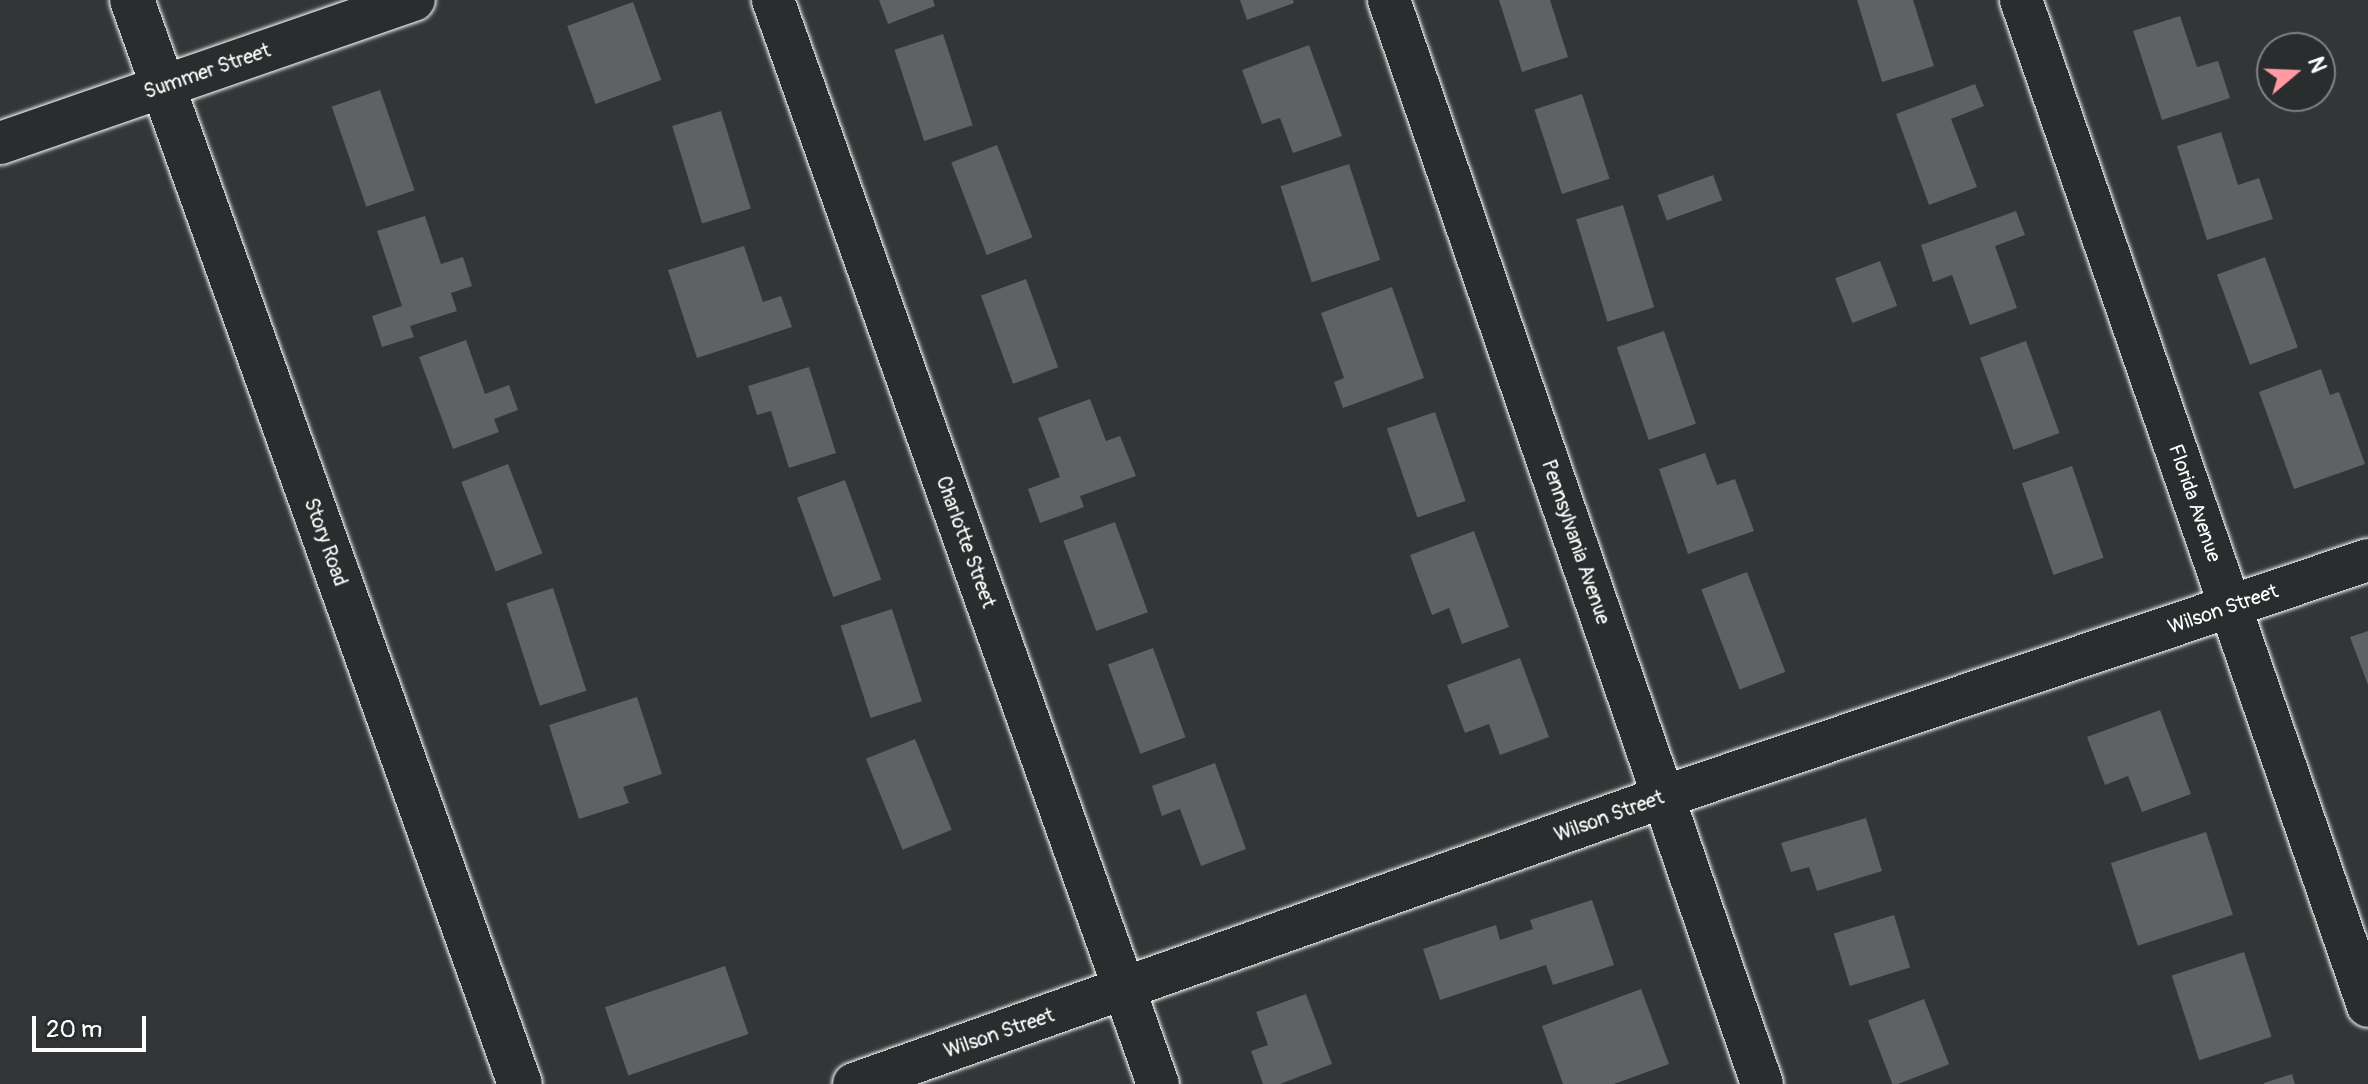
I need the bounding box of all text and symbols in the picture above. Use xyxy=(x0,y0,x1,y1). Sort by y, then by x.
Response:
north arrow xyxy=(2256,32,2336,112)
street label: Summer Street xyxy=(141,38,273,104)
text: N xyxy=(2301,53,2332,76)
street label: Florida Avenue xyxy=(2164,441,2226,565)
street label: Pennsylvania Avenue xyxy=(1537,456,1615,628)
street label: Charlotte Street xyxy=(931,473,1001,611)
street label: Story Road xyxy=(299,495,353,589)
street label: Wilson Street xyxy=(2165,579,2281,639)
street label: Wilson Street xyxy=(1551,785,1667,847)
scale bar xyxy=(36,1000,150,1050)
street label: Wilson Street xyxy=(941,1003,1057,1063)
text: 20 m xyxy=(46,1015,102,1044)

